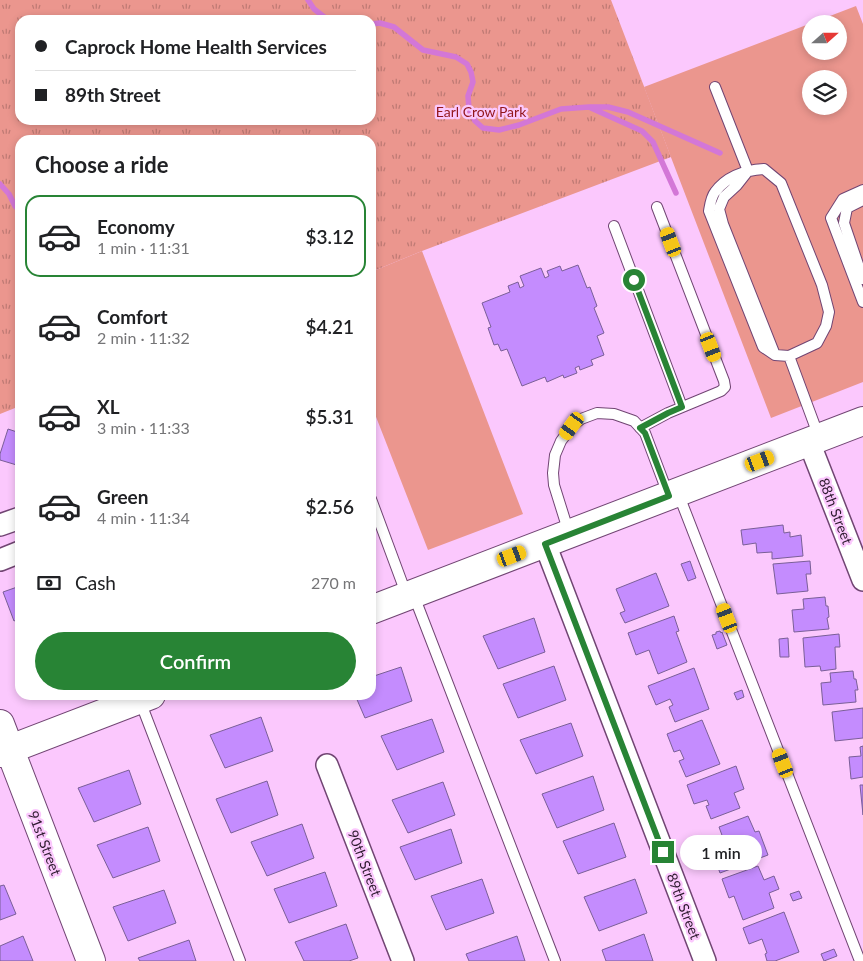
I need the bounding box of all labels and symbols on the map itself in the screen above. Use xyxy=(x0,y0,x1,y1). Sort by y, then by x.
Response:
north arrow xyxy=(802,15,848,60)
park label: Earl Crow Park xyxy=(436,103,527,120)
car xyxy=(658,225,683,259)
route start xyxy=(623,269,645,291)
car xyxy=(698,330,723,364)
car xyxy=(557,409,586,443)
car xyxy=(743,449,776,473)
street label: 88th Street xyxy=(816,475,856,547)
car xyxy=(495,544,528,568)
car xyxy=(714,601,739,635)
car xyxy=(770,746,795,780)
street label: 91st Street xyxy=(25,808,65,878)
street label: 90th Street xyxy=(345,827,385,899)
callout: 1 min xyxy=(680,834,763,870)
route end xyxy=(652,841,674,863)
street label: 89th Street xyxy=(664,870,704,942)

